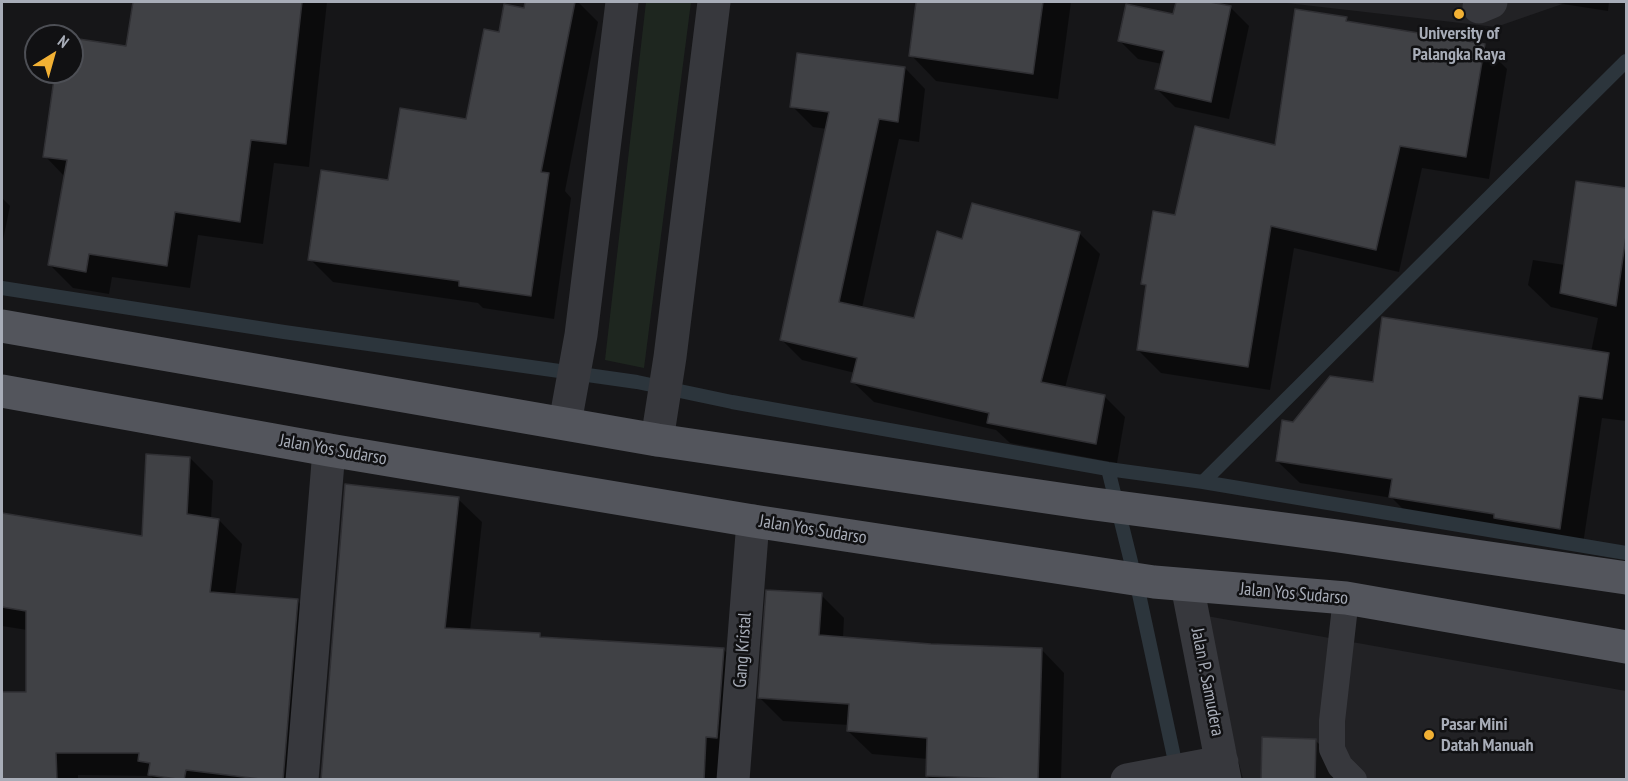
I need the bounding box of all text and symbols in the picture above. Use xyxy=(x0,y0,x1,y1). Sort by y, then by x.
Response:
marker: University of Palangka Raya xyxy=(1452,7,1466,21)
place label: University of Palangka Raya xyxy=(1412,23,1506,66)
north arrow xyxy=(24,24,84,84)
text: N xyxy=(54,31,73,52)
street label: Jalan Yos Sudarso xyxy=(278,430,388,470)
street label: Jalan Yos Sudarso xyxy=(758,511,868,549)
street label: Jalan Yos Sudarso xyxy=(1239,579,1349,609)
street label: Gang Kristal xyxy=(730,612,756,688)
street label: Jalan P. Samudera xyxy=(1186,626,1228,738)
place label: Pasar Mini Datah Manuah xyxy=(1441,714,1534,756)
marker: Pasar Mini Datah Manuah xyxy=(1422,728,1436,742)

